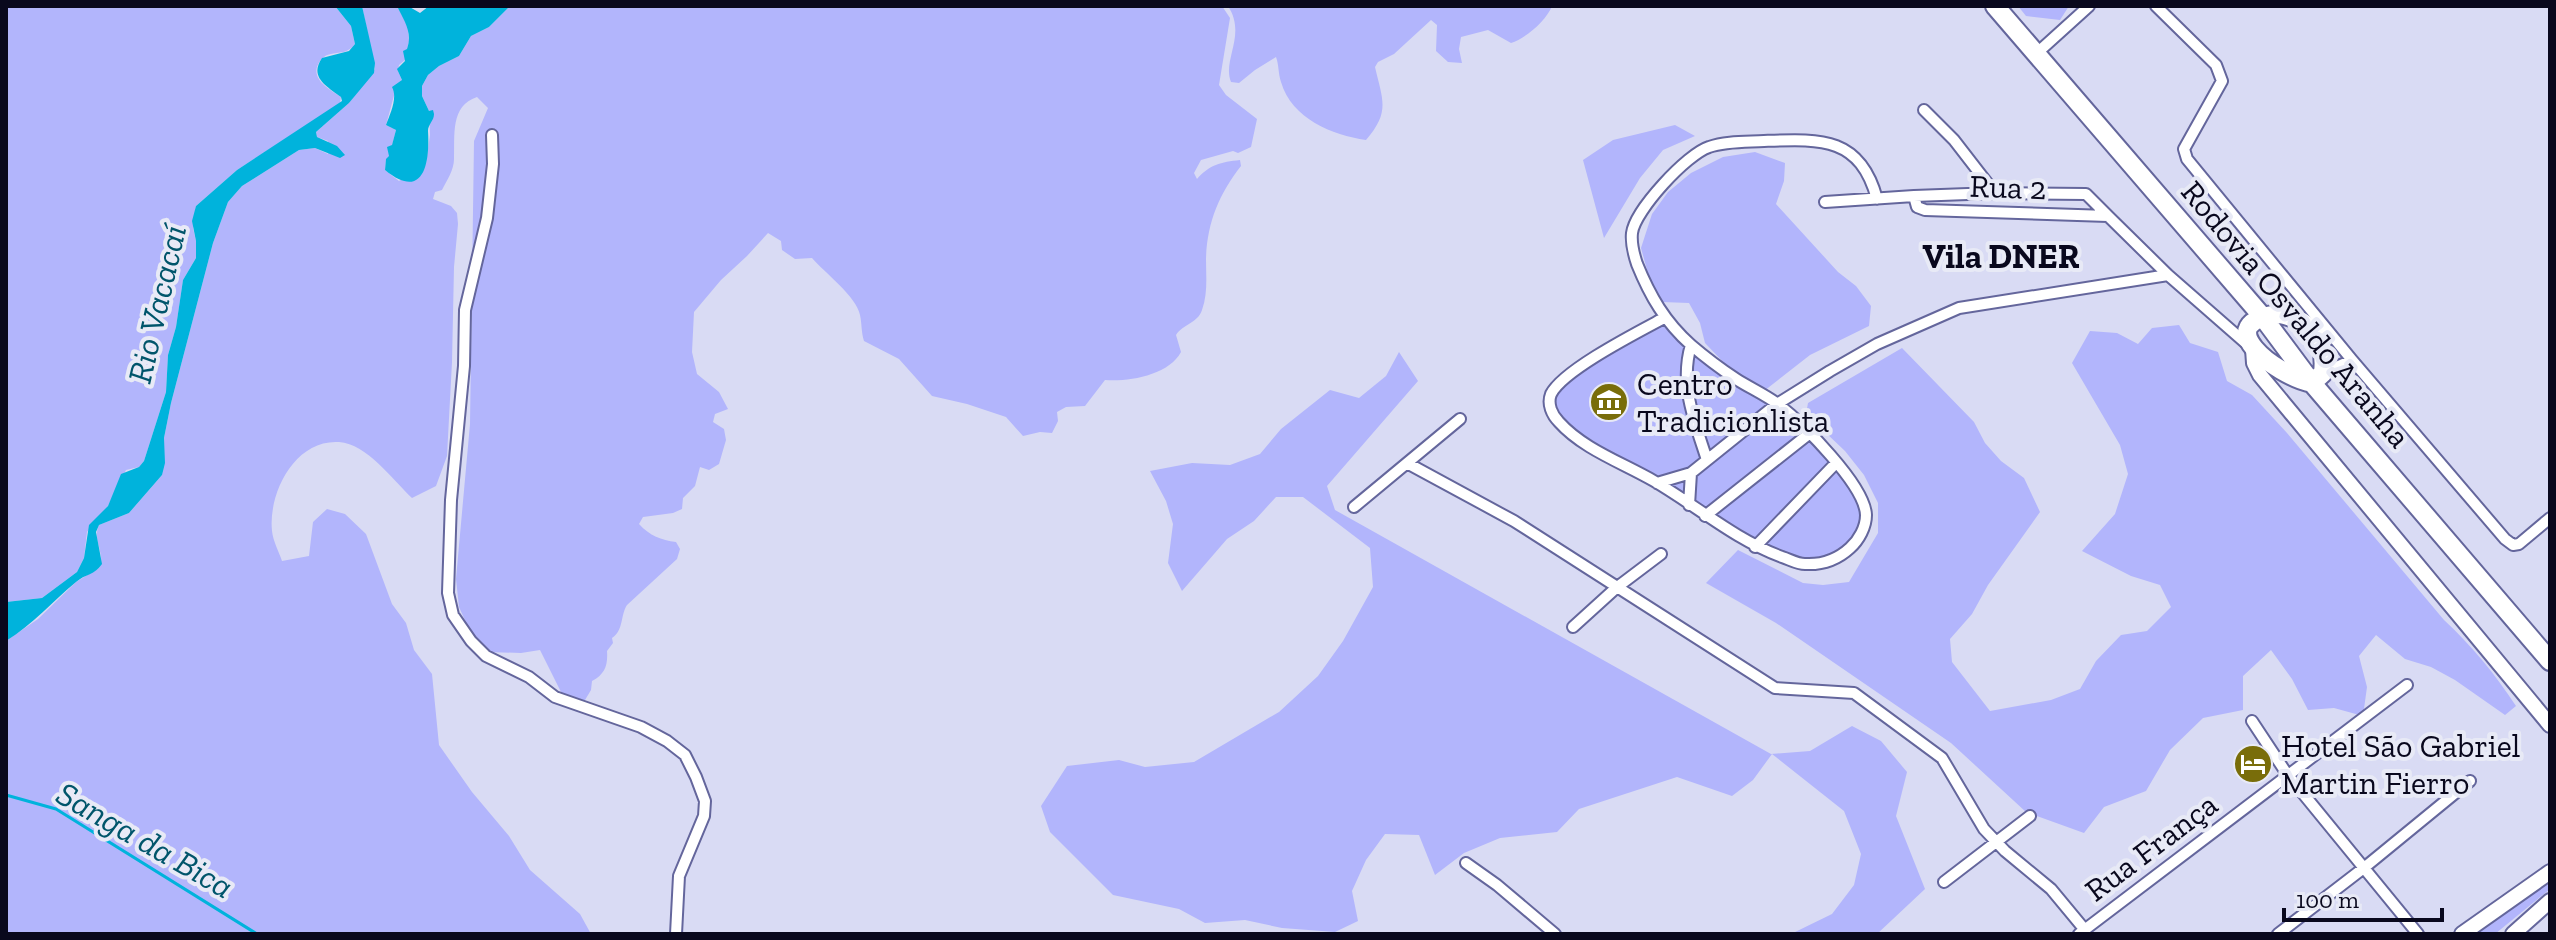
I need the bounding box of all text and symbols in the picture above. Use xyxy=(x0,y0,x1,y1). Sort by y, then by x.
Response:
street label: Rua 2 xyxy=(1969,167,2047,207)
street label: Rodovia Osvaldo Aranha xyxy=(2173,173,2419,455)
water label: Rio Vacacaí xyxy=(119,219,196,387)
district label: Vila DNER xyxy=(1923,236,2080,277)
place label: Centro Tradicionlista xyxy=(1637,365,1829,440)
museum icon: Centro Tradicionlista xyxy=(1588,381,1630,423)
place label: Hotel São Gabriel Martin Fierro xyxy=(2281,727,2520,802)
hotel icon: Hotel São Gabriel Martin Fierro xyxy=(2232,743,2274,785)
water label: Sanga da Bica xyxy=(49,773,241,907)
street label: Rua França xyxy=(2077,785,2225,909)
scale bar xyxy=(2284,872,2442,922)
text: 100 m xyxy=(2296,885,2359,914)

